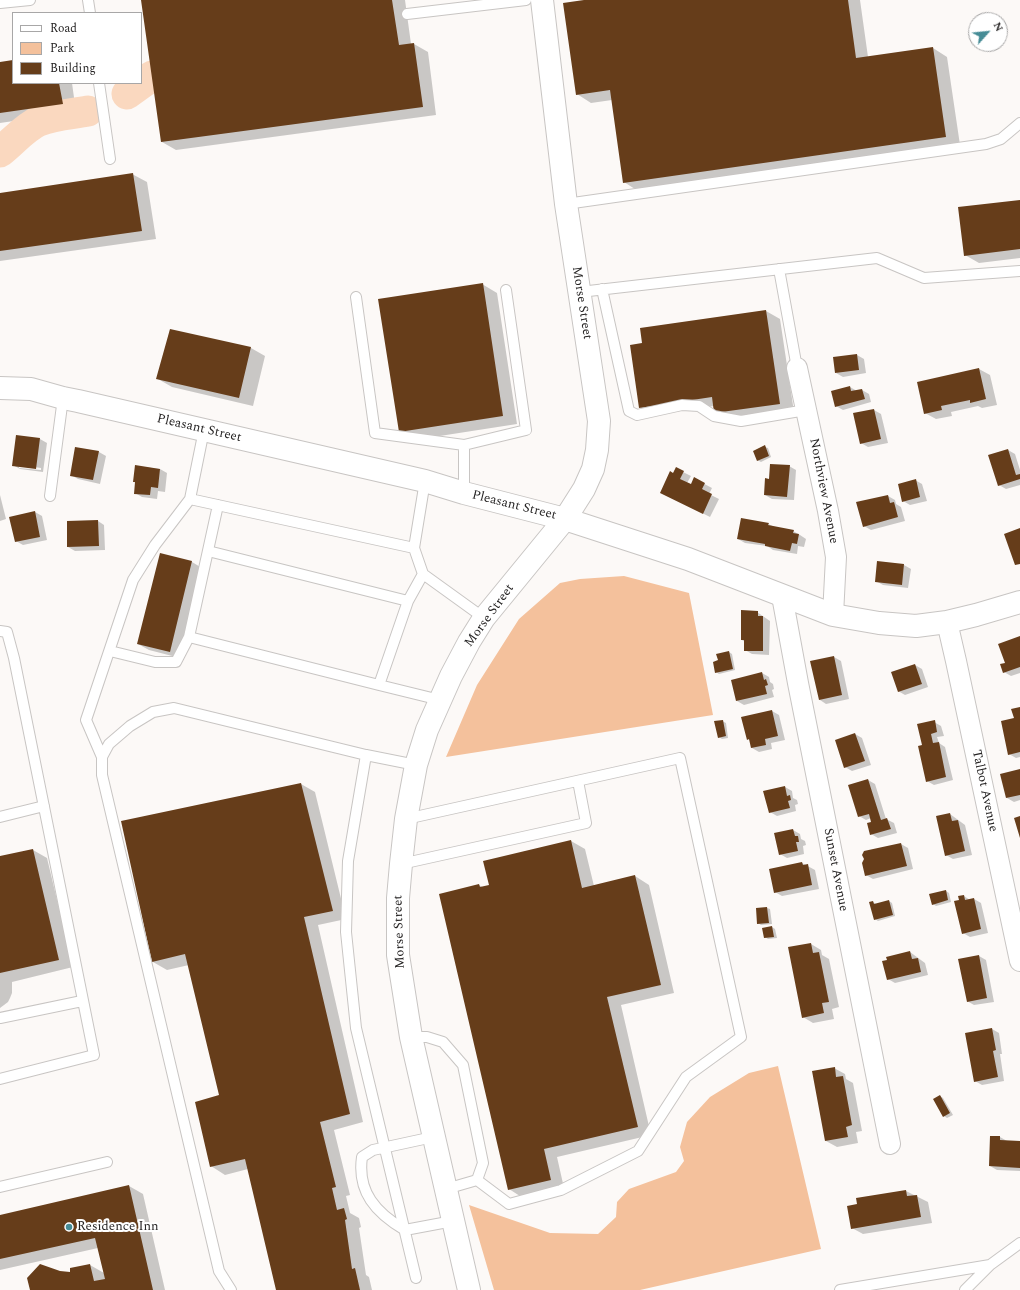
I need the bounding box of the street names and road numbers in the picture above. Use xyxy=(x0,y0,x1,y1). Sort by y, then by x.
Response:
street label: Morse Street xyxy=(568,265,594,341)
street label: Pleasant Street xyxy=(155,412,243,446)
street label: Northview Avenue xyxy=(805,437,841,545)
street label: Pleasant Street xyxy=(470,488,558,524)
street label: Morse Street xyxy=(462,582,518,650)
street label: Talbot Avenue xyxy=(968,749,1000,833)
street label: Sunset Avenue xyxy=(819,827,851,913)
street label: Morse Street xyxy=(391,895,409,969)

